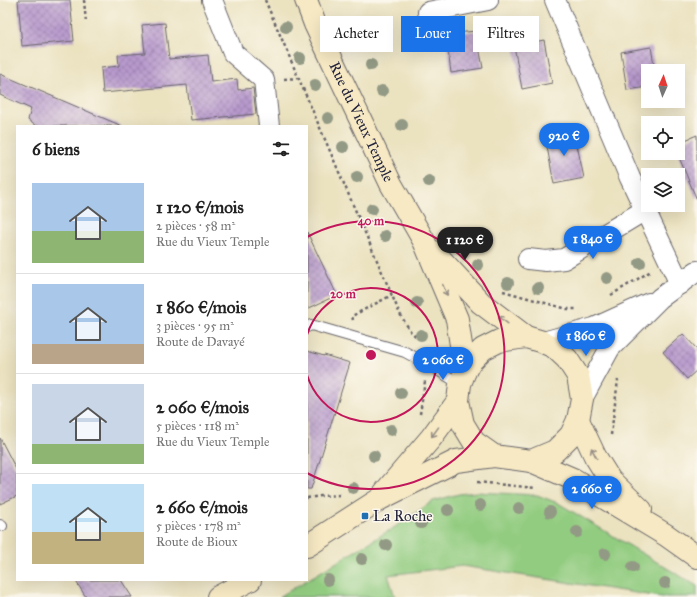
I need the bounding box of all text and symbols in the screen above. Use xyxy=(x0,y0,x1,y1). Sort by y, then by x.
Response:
chip: Acheter xyxy=(320,16,393,52)
chip: Louer xyxy=(401,16,465,52)
chip: Filtres xyxy=(473,16,539,52)
street label: Rue du Vieux Temple xyxy=(325,59,398,185)
north arrow xyxy=(641,64,685,108)
map controls xyxy=(641,64,685,212)
button: locate xyxy=(641,116,685,160)
pin: 920 € xyxy=(536,123,592,157)
text: 920 € xyxy=(548,128,580,144)
icon: filters xyxy=(270,138,292,160)
text: 6 biens xyxy=(32,139,80,160)
button: layers xyxy=(641,168,685,212)
text: 1 120 €/mois xyxy=(156,197,244,218)
icon: home xyxy=(64,199,112,247)
text: 40 m xyxy=(358,214,385,229)
text: 2 pièces · 58 m² xyxy=(156,218,235,234)
pin: 1 840 € xyxy=(556,226,630,260)
pin: 1 120 € xyxy=(428,227,502,261)
text: 1 840 € xyxy=(573,231,613,247)
text: 1 120 € xyxy=(446,232,484,248)
text: Rue du Vieux Temple xyxy=(156,234,269,250)
one-way arrow xyxy=(441,284,449,296)
text: 20 m xyxy=(330,287,357,301)
text: 1 860 €/mois xyxy=(156,297,246,318)
icon: home xyxy=(64,300,112,348)
one-way arrow xyxy=(498,316,509,324)
text: 3 pièces · 95 m² xyxy=(156,318,234,334)
pin: 1 860 € xyxy=(549,323,623,357)
text: 1 860 € xyxy=(566,328,606,344)
text: Route de Davayé xyxy=(156,334,245,350)
pin: 2 060 € xyxy=(406,347,480,381)
centre of rings xyxy=(364,348,378,362)
text: 2 060 € xyxy=(422,352,464,368)
text: 2 060 €/mois xyxy=(156,397,249,418)
icon: home xyxy=(64,400,112,448)
text: 5 pièces · 118 m² xyxy=(156,418,239,434)
one-way arrow xyxy=(431,427,439,438)
text: Rue du Vieux Temple xyxy=(156,434,269,450)
one-way arrow xyxy=(590,447,598,459)
pin: 2 660 € xyxy=(555,476,629,510)
text: 2 660 € xyxy=(572,481,612,497)
text: 2 660 €/mois xyxy=(156,497,248,518)
icon: home xyxy=(64,500,112,548)
place label: La Roche xyxy=(373,507,433,525)
marker: La Roche xyxy=(360,511,370,521)
text: 5 pièces · 178 m² xyxy=(156,518,241,534)
text: Route de Bioux xyxy=(156,534,238,550)

